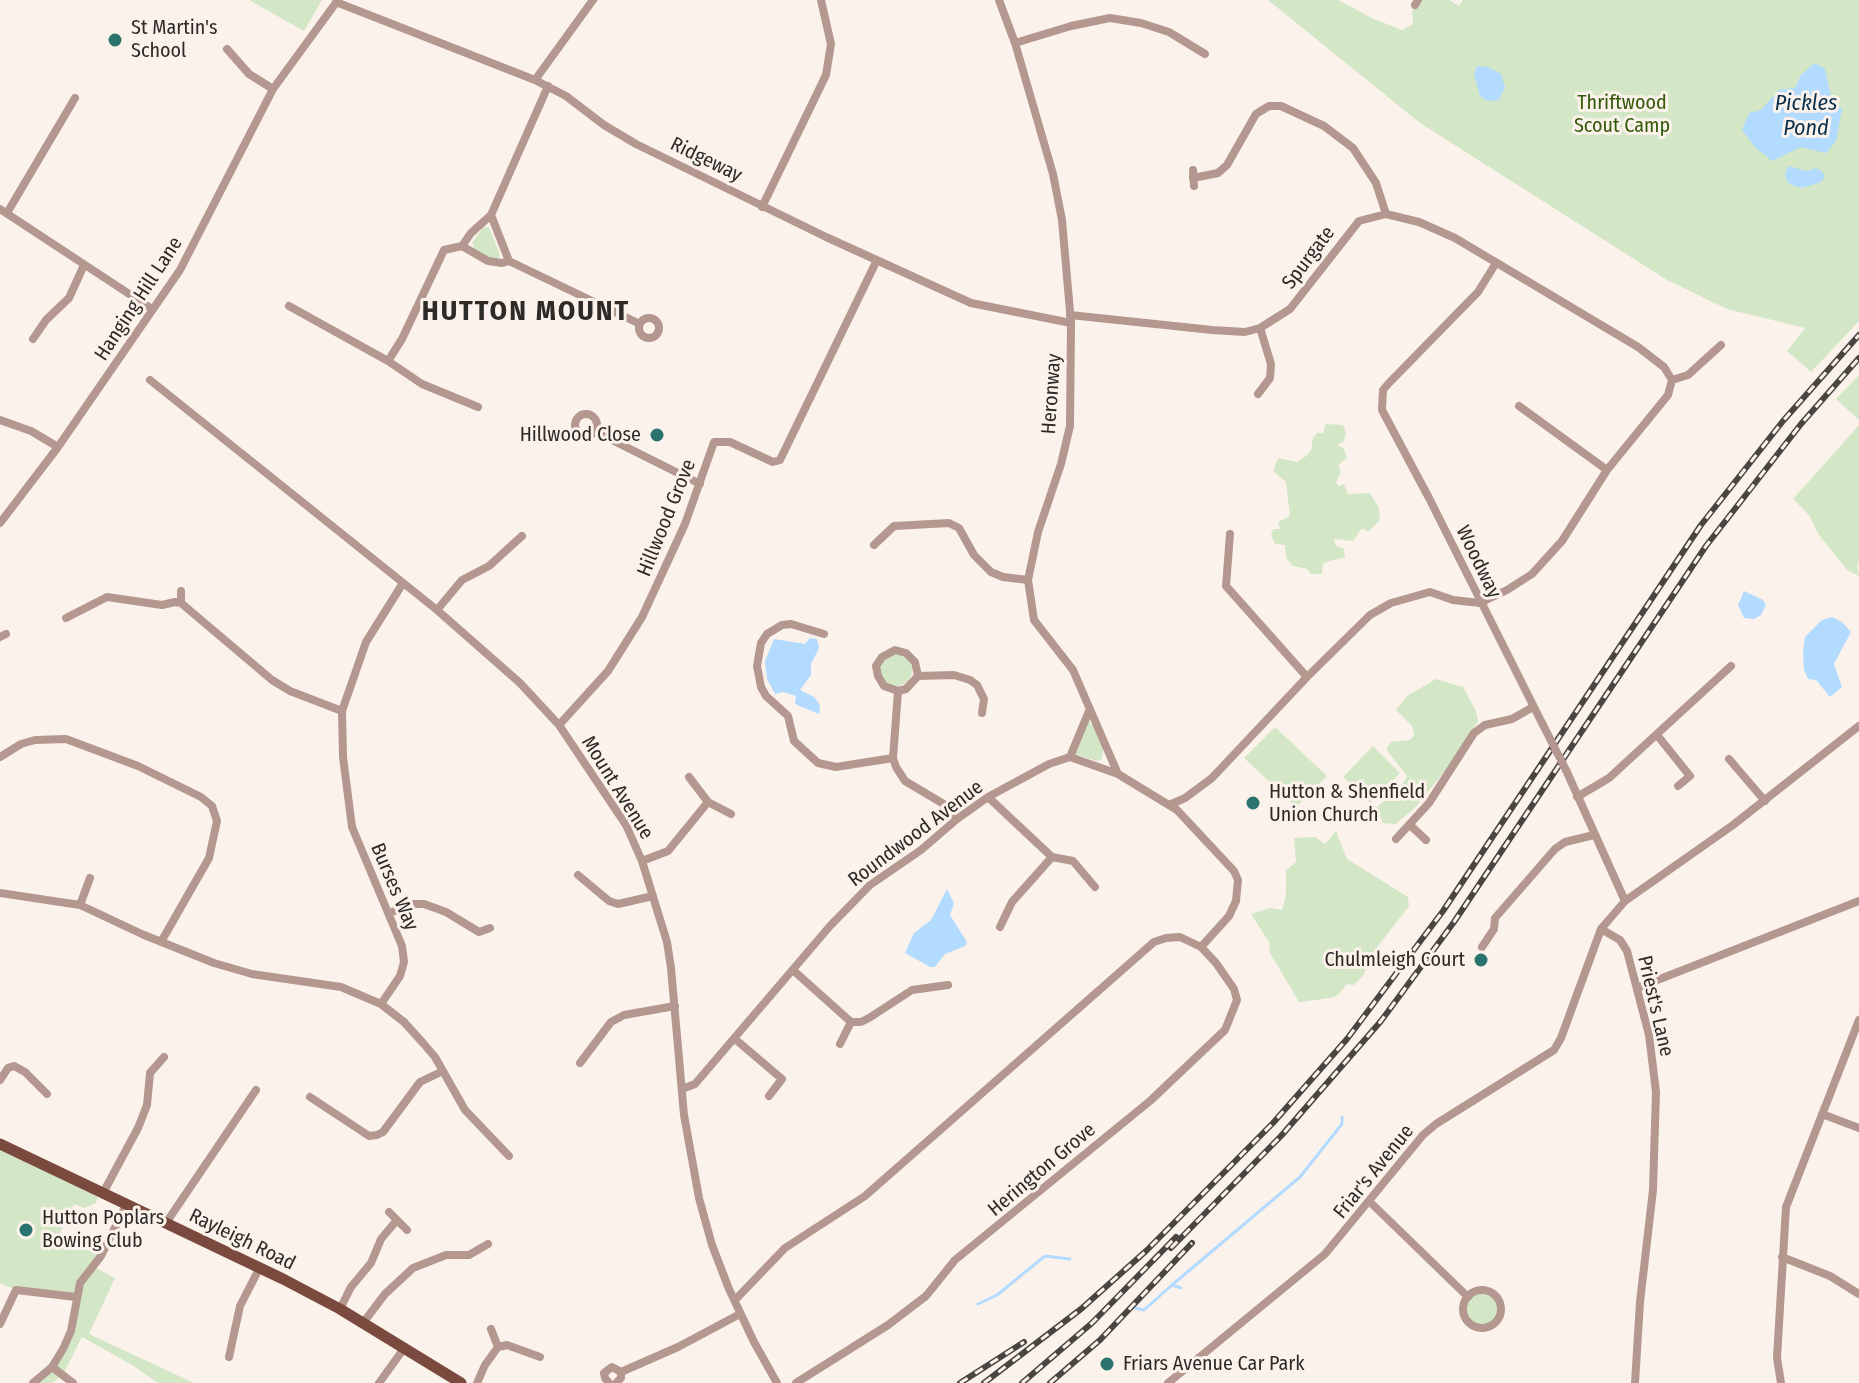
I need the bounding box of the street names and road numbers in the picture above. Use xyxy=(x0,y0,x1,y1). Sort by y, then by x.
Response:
street label: Ridgeway xyxy=(666,132,746,188)
street label: Spurgate xyxy=(1278,222,1340,294)
street label: Hanging Hill Lane xyxy=(90,233,188,365)
street label: Heronway xyxy=(1037,353,1067,435)
street label: Hillwood Grove xyxy=(633,456,701,580)
street label: Woodway xyxy=(1450,522,1506,602)
street label: Mount Avenue xyxy=(576,732,658,844)
street label: Roundwood Avenue xyxy=(844,776,988,892)
street label: Burses Way xyxy=(365,840,423,934)
street label: Priest's Lane xyxy=(1632,953,1678,1059)
street label: Herington Grove xyxy=(983,1118,1101,1222)
street label: Friar's Avenue xyxy=(1329,1120,1419,1224)
street label: Rayleigh Road xyxy=(185,1204,299,1276)

